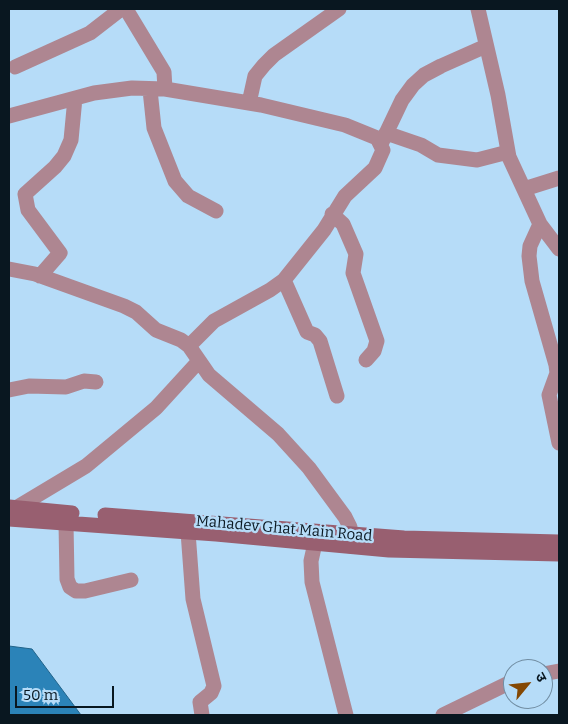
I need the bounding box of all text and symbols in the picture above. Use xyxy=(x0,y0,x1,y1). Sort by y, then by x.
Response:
street label: Mahadev Ghat Main Road xyxy=(195,512,373,546)
north arrow xyxy=(503,659,553,709)
text: उ xyxy=(531,670,550,685)
scale bar xyxy=(18,676,116,708)
text: 50 m xyxy=(23,686,58,704)

